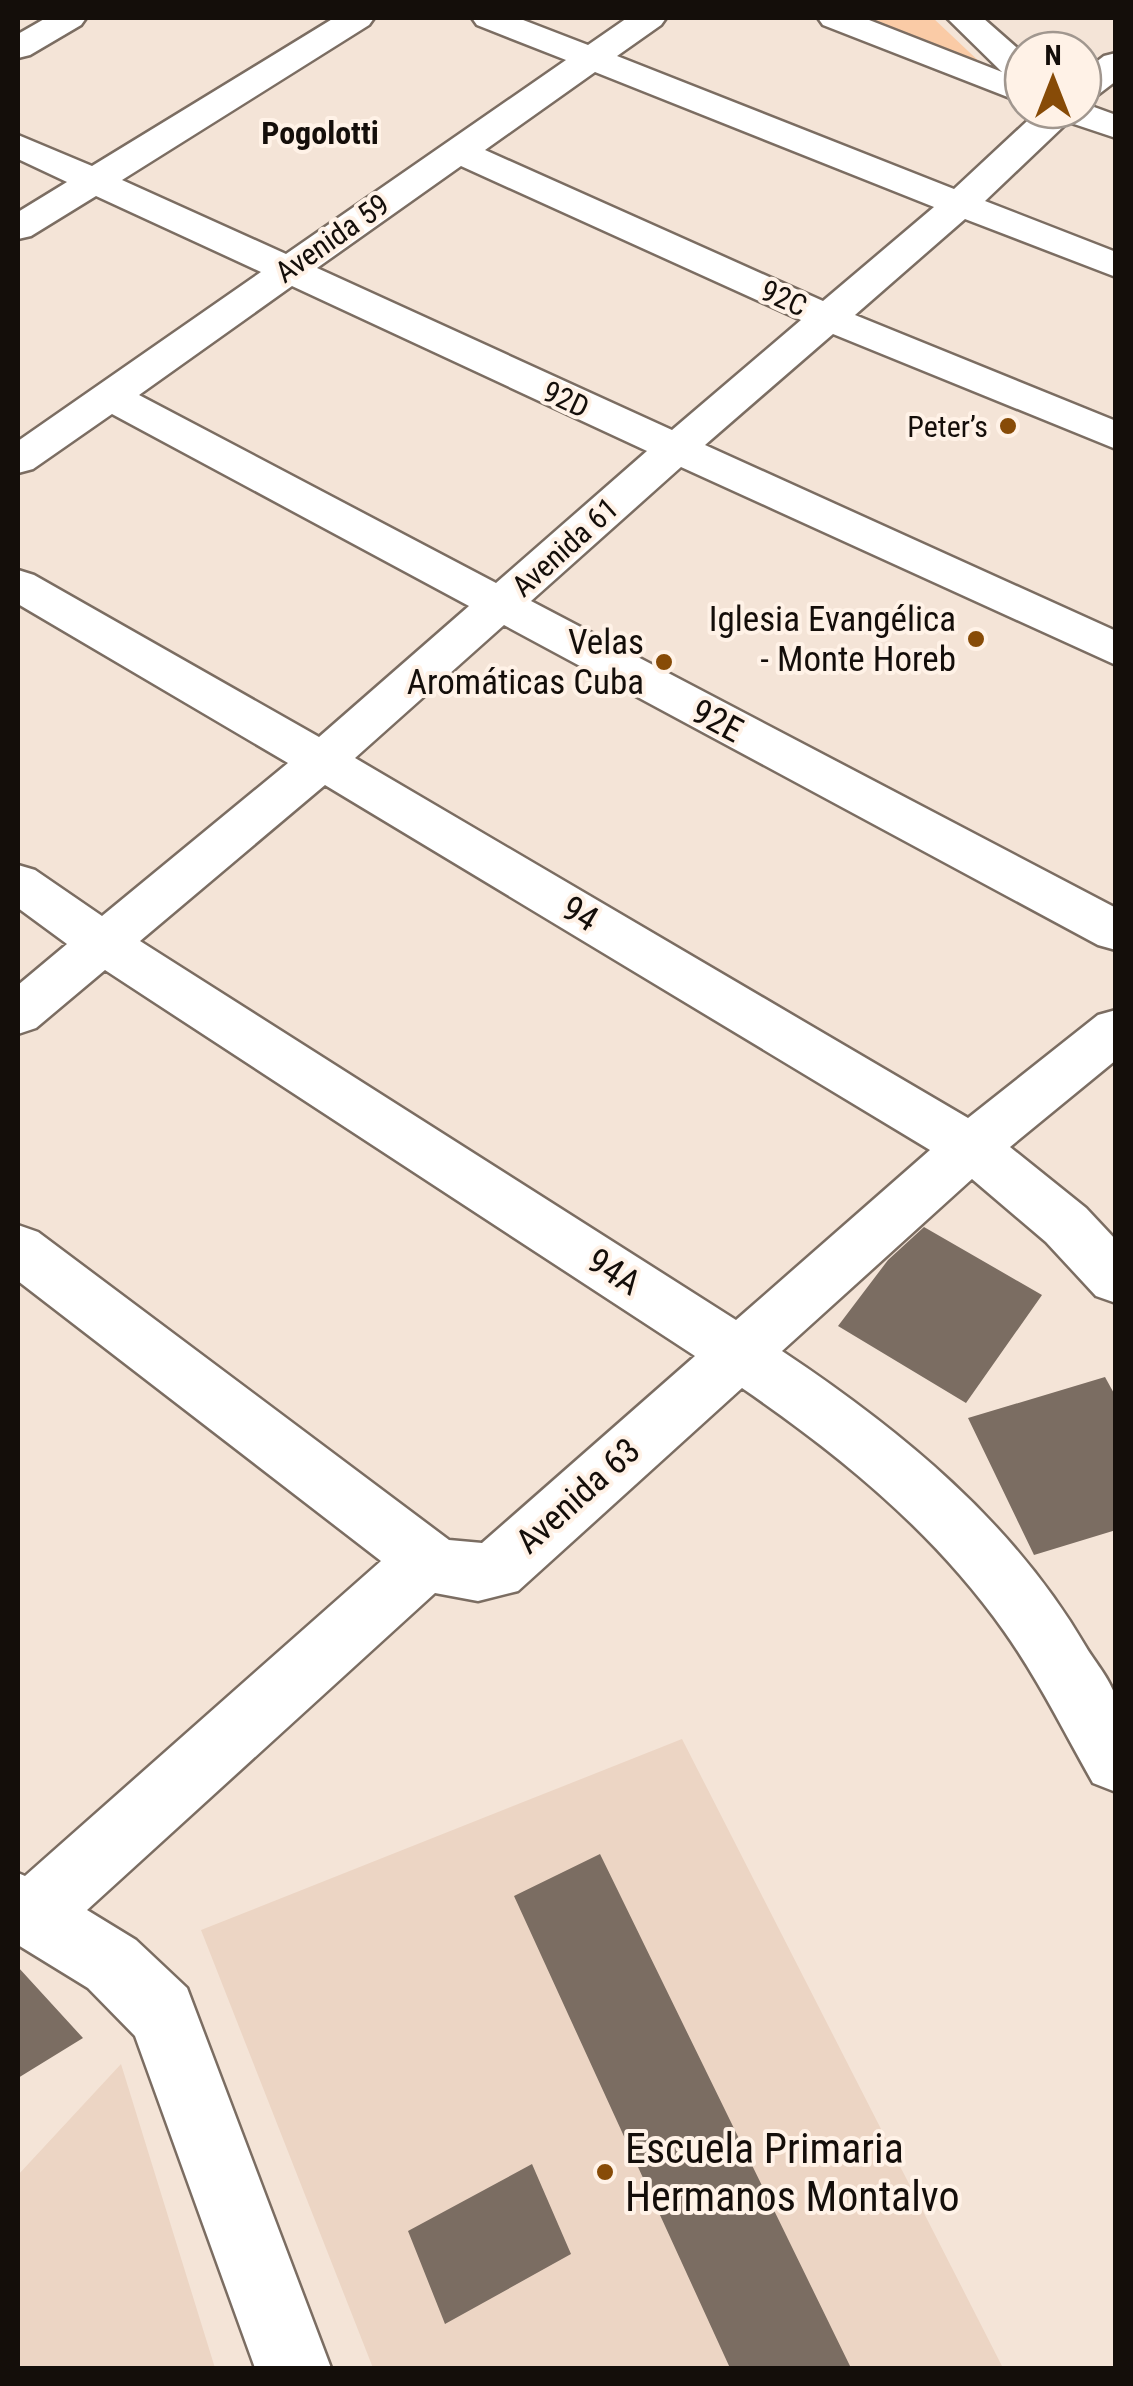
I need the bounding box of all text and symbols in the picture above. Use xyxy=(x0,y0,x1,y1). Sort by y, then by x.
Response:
north arrow xyxy=(1003,30,1103,130)
text: N xyxy=(1044,39,1062,72)
district label: Pogolotti xyxy=(261,114,379,152)
street label: Avenida 59 xyxy=(269,186,395,290)
street label: 92C xyxy=(756,273,812,323)
street label: 92D xyxy=(537,373,595,425)
place label: Peter’s xyxy=(907,409,988,444)
marker: Peter’s xyxy=(997,415,1019,437)
street label: Avenida 61 xyxy=(505,490,625,604)
place label: Iglesia Evangélica - Monte Horeb xyxy=(709,599,956,680)
place label: Velas Aromáticas Cuba xyxy=(407,622,644,703)
marker: Iglesia Evangélica - Monte Horeb xyxy=(965,628,987,650)
marker: Velas Aromáticas Cuba xyxy=(653,651,675,673)
street label: 92E xyxy=(684,691,750,751)
street label: 94 xyxy=(555,888,605,940)
street label: 94A xyxy=(580,1240,648,1304)
street label: Avenida 63 xyxy=(508,1430,648,1562)
place label: Escuela Primaria Hermanos Montalvo xyxy=(625,2124,960,2221)
marker: Escuela Primaria Hermanos Montalvo xyxy=(594,2161,616,2183)

